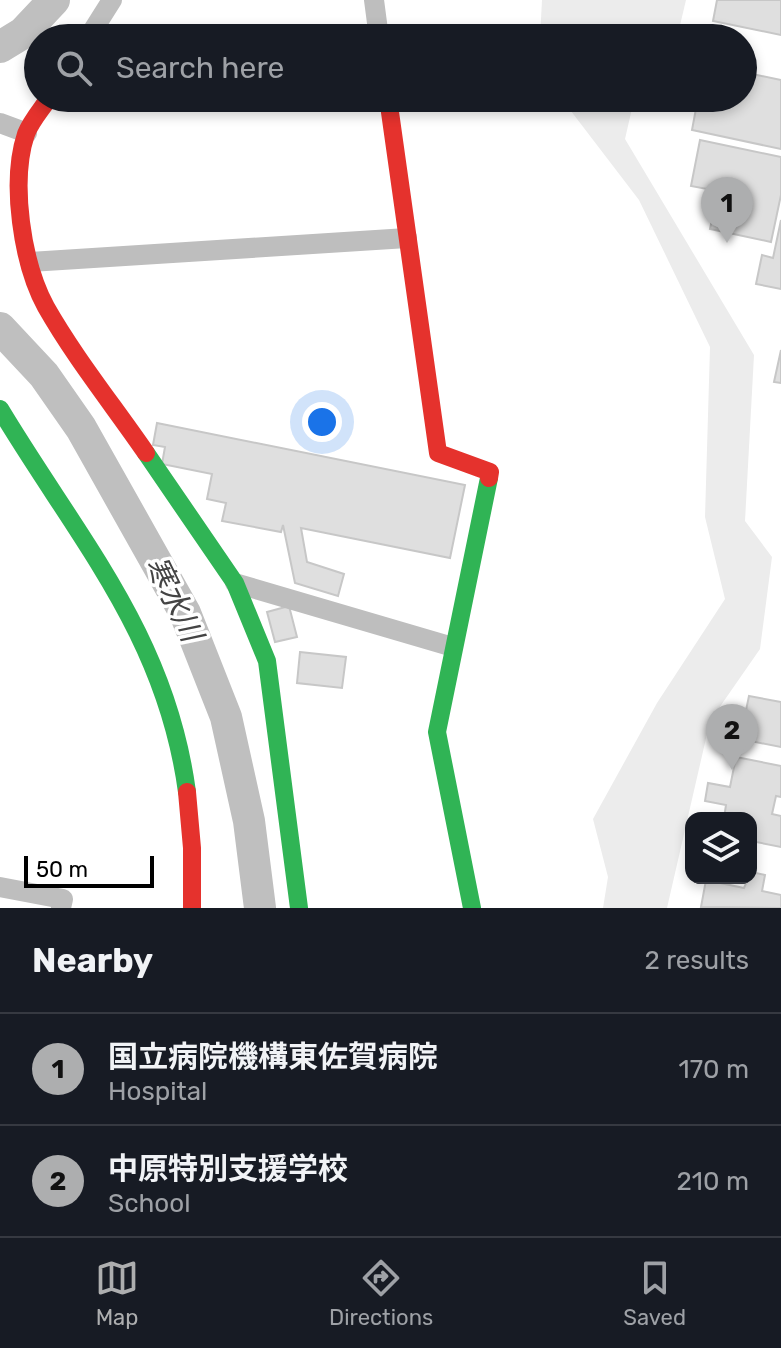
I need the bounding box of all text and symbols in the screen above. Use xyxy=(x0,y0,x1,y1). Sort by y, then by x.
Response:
search box xyxy=(24,24,757,112)
icon: search xyxy=(52,46,96,90)
text: Search here xyxy=(116,50,284,86)
pin: 1 xyxy=(701,177,753,243)
your location xyxy=(302,402,342,442)
water label: 寒水川 xyxy=(138,551,211,650)
pin: 2 xyxy=(706,704,758,770)
map controls xyxy=(685,812,757,884)
button: layers xyxy=(685,812,757,884)
scale bar xyxy=(24,852,154,888)
text: 50 m xyxy=(36,856,88,883)
text: Nearby xyxy=(32,940,153,981)
text: 2 results xyxy=(645,945,749,976)
text: 国立病院機構東佐賀病院 xyxy=(108,1039,438,1075)
text: 1 xyxy=(52,1054,64,1085)
text: 170 m xyxy=(679,1054,749,1085)
text: Hospital xyxy=(108,1076,207,1107)
text: 中原特別支援学校 xyxy=(108,1151,348,1187)
text: 2 xyxy=(50,1166,66,1197)
text: 210 m xyxy=(677,1166,749,1197)
text: School xyxy=(108,1188,191,1219)
tab: Map xyxy=(95,1256,139,1331)
tab: Directions xyxy=(329,1256,433,1331)
tab: Saved xyxy=(623,1256,686,1331)

